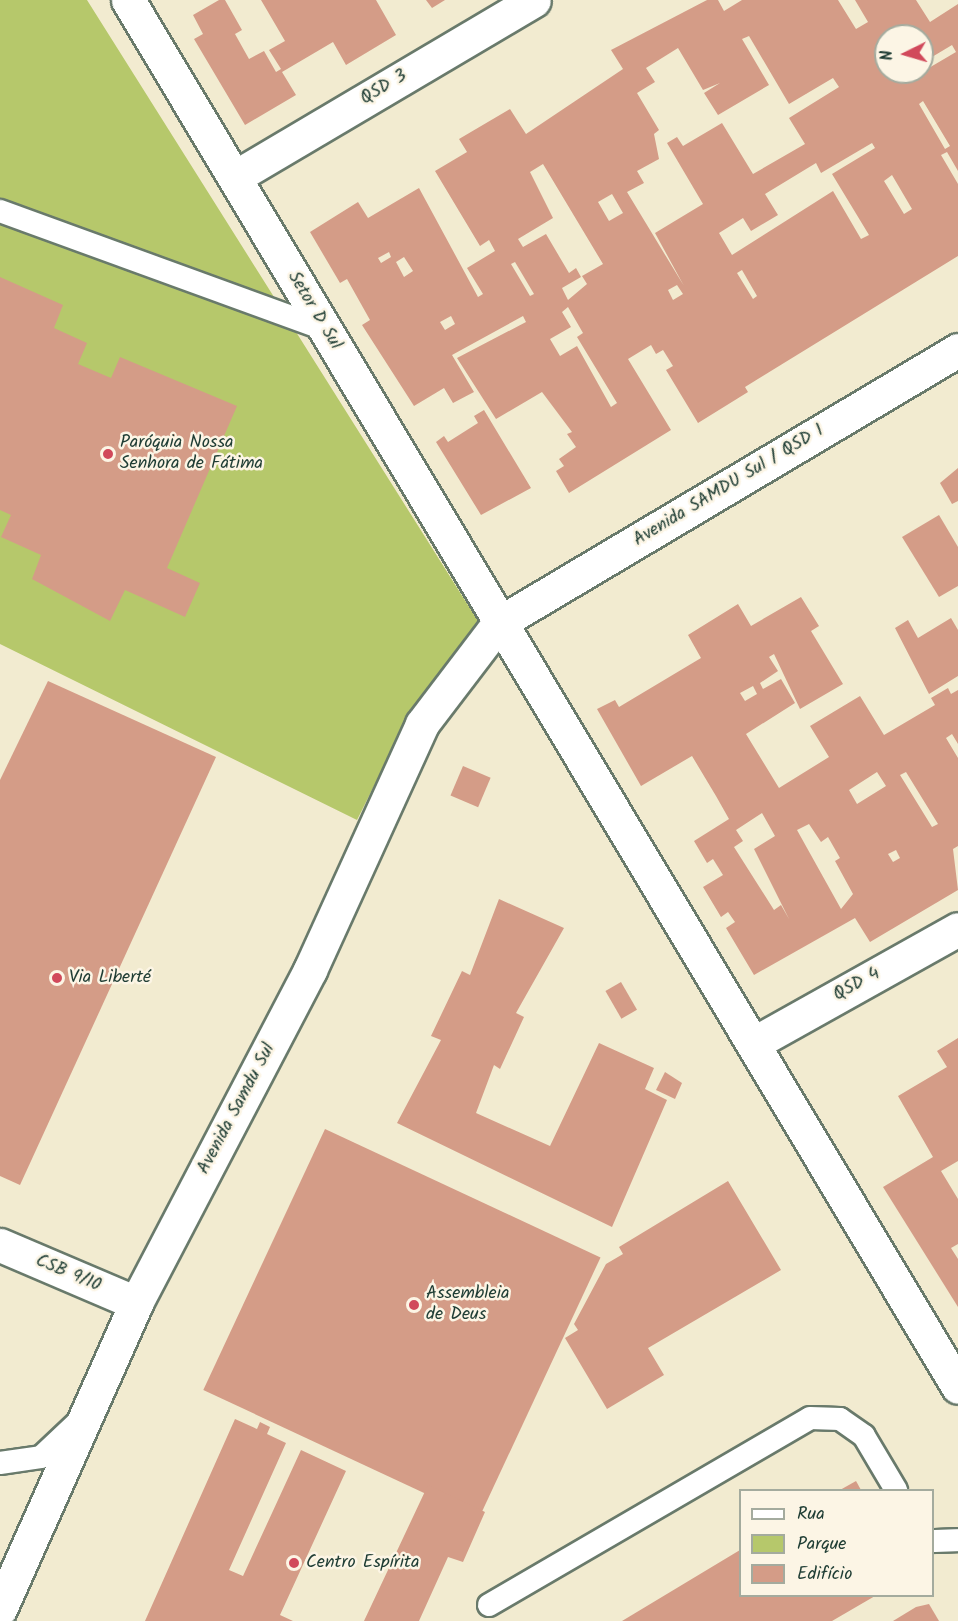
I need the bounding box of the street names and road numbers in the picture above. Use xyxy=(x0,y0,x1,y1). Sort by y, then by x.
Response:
street label: QSD 3 xyxy=(357,66,411,110)
street label: Setor D Sul xyxy=(282,268,346,354)
street label: Avenida SAMDU Sul / QSD 1 xyxy=(630,420,828,552)
street label: QSD 4 xyxy=(830,963,884,1007)
street label: Avenida Samdu Sul xyxy=(193,1040,281,1178)
street label: CSB 9/10 xyxy=(32,1251,104,1297)

